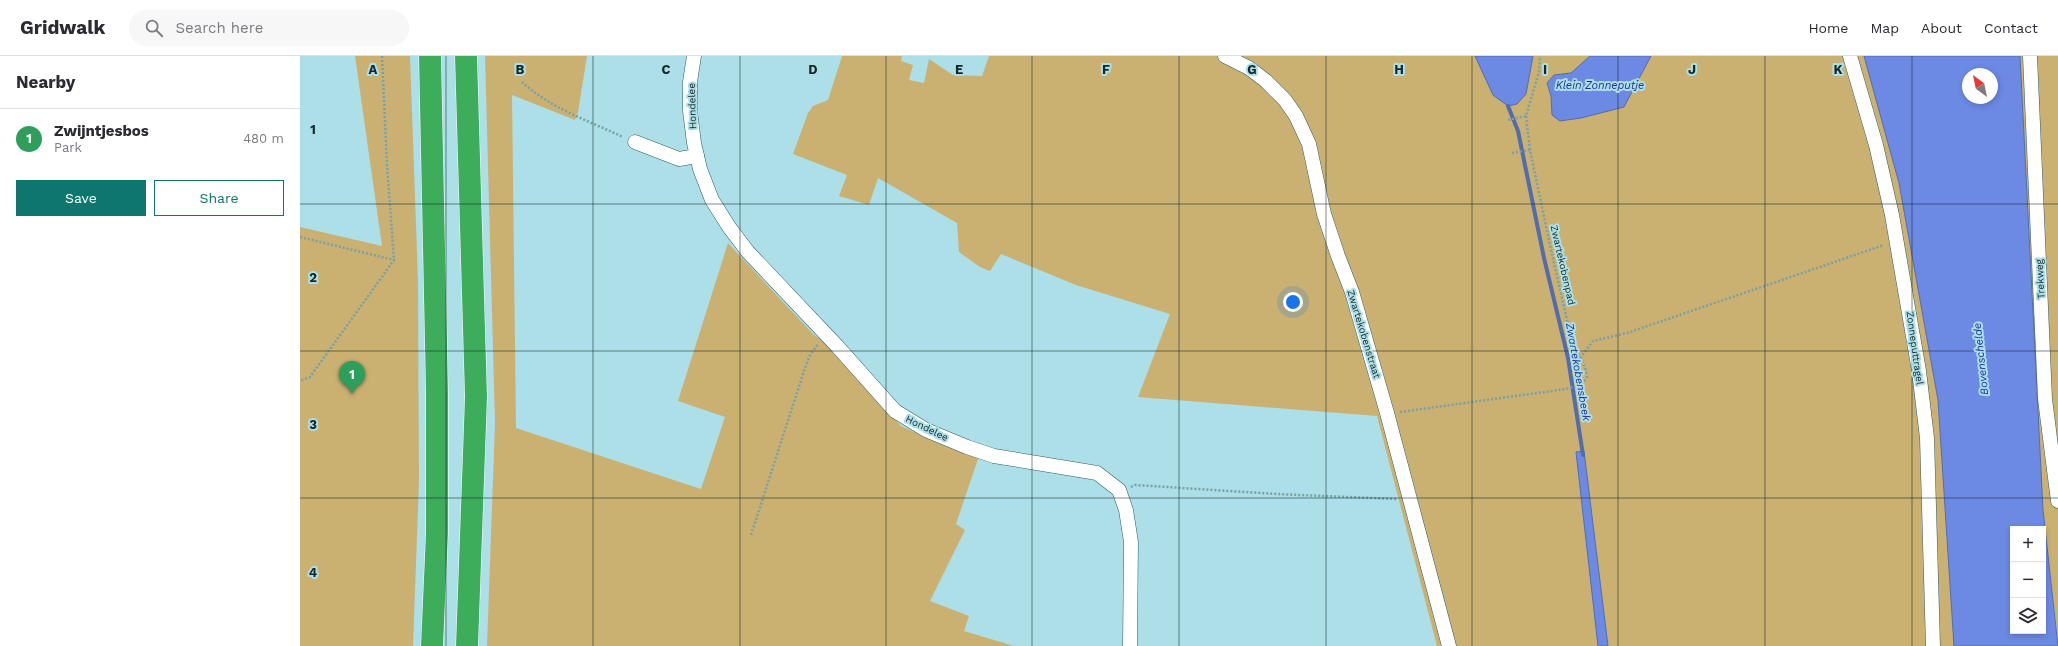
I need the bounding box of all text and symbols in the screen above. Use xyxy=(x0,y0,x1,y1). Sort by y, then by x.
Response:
search box xyxy=(129,10,409,46)
text: Gridwalk xyxy=(20,16,105,39)
icon: search xyxy=(143,17,165,39)
text: Search here xyxy=(175,19,263,37)
text: Home xyxy=(1808,20,1848,36)
text: Map xyxy=(1870,20,1899,36)
text: About xyxy=(1921,20,1962,36)
text: Contact xyxy=(1984,20,2038,36)
text: A xyxy=(369,62,378,77)
text: B xyxy=(516,62,525,77)
text: C xyxy=(662,62,671,77)
text: D xyxy=(808,62,818,77)
text: E xyxy=(955,62,963,77)
text: F xyxy=(1102,62,1110,77)
text: G xyxy=(1247,62,1257,77)
text: H xyxy=(1394,62,1404,77)
text: I xyxy=(1543,62,1547,77)
text: J xyxy=(1688,62,1696,77)
text: K xyxy=(1833,62,1843,77)
north arrow xyxy=(1962,68,1998,104)
text: Nearby xyxy=(16,72,75,92)
water label: Klein Zonneputje xyxy=(1556,79,1644,92)
street label: Hondelee xyxy=(686,83,698,129)
text: Zwijntjesbos xyxy=(54,122,149,140)
text: 1 xyxy=(310,122,316,137)
text: 1 xyxy=(26,131,32,146)
text: 480 m xyxy=(243,131,284,146)
text: Park xyxy=(54,140,82,155)
button: Save xyxy=(16,180,146,216)
button: Share xyxy=(154,180,284,216)
street label: Zwartekobenpad xyxy=(1548,224,1578,306)
street label: Trekweg xyxy=(2033,258,2047,299)
text: 2 xyxy=(309,270,317,285)
street label: Zwartekobenstraat xyxy=(1345,288,1383,380)
your location xyxy=(1283,292,1303,312)
street label: Zonneputtragel xyxy=(1904,311,1926,385)
water label: Zwartekobensbeek xyxy=(1563,321,1593,423)
water label: Bovenschelde xyxy=(1971,322,1991,396)
pin: 1 xyxy=(339,361,365,394)
street label: Hondelee xyxy=(904,413,950,443)
text: 3 xyxy=(309,417,317,432)
map controls xyxy=(2010,526,2046,634)
button: + xyxy=(2010,526,2046,562)
button: − xyxy=(2010,562,2046,598)
text: 4 xyxy=(309,565,318,580)
button: layers xyxy=(2010,598,2046,634)

